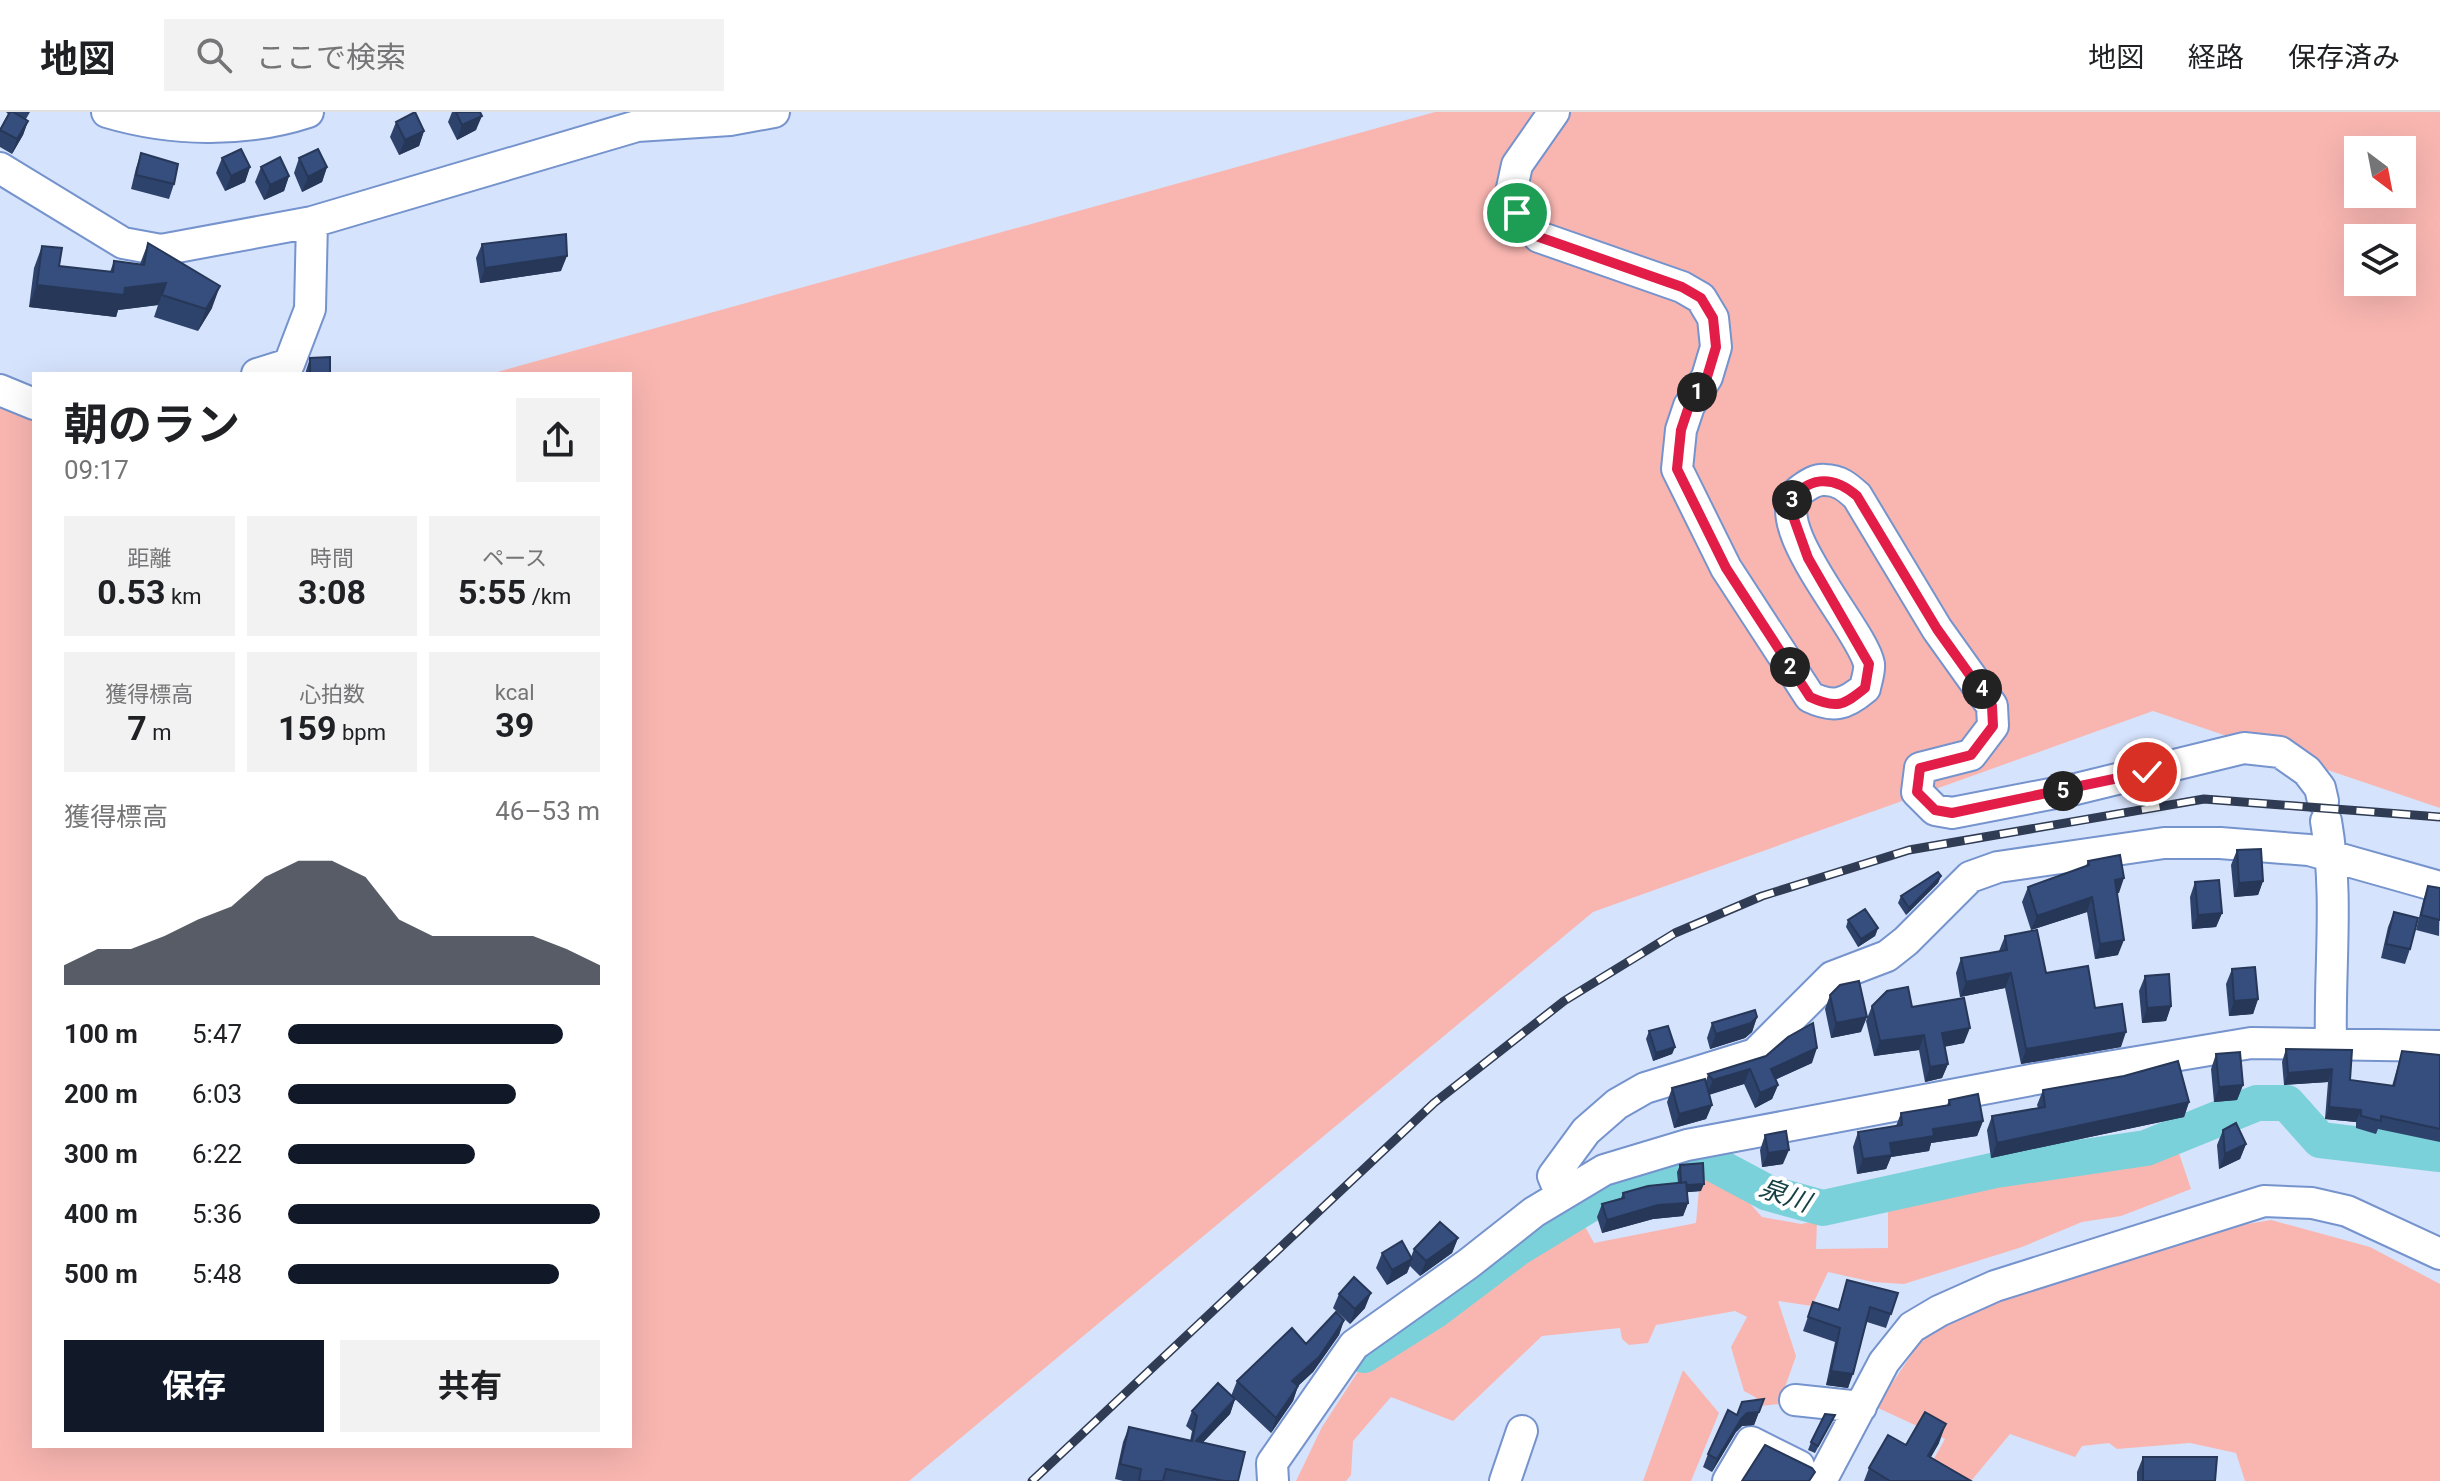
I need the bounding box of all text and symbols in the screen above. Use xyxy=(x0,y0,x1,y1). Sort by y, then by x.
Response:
search box xyxy=(164,19,724,91)
icon: search xyxy=(192,33,236,77)
text: 地図 xyxy=(40,37,116,81)
text: ここで検索 xyxy=(256,40,406,75)
text: 地図 xyxy=(2088,41,2144,74)
text: 経路 xyxy=(2188,41,2244,74)
text: 保存済み xyxy=(2288,41,2400,74)
north arrow xyxy=(2344,136,2416,208)
map controls xyxy=(2344,136,2416,296)
pin xyxy=(1483,179,1551,247)
icon: arrive xyxy=(1495,191,1539,235)
button: layers xyxy=(2344,224,2416,296)
pin: 1 xyxy=(1677,372,1717,412)
text: 1 xyxy=(1691,379,1703,404)
button: share xyxy=(516,398,600,482)
text: 朝のラン xyxy=(64,399,240,451)
text: 09:17 xyxy=(64,455,129,485)
pin: 3 xyxy=(1772,480,1812,520)
text: 3 xyxy=(1786,487,1798,512)
text: 距離 xyxy=(127,546,171,571)
text: 時間 xyxy=(310,546,354,571)
text: ペース xyxy=(482,546,547,571)
text: 0.53 xyxy=(97,572,166,612)
text: 3:08 xyxy=(298,572,366,612)
text: 5:55 xyxy=(458,572,526,612)
text: km xyxy=(166,584,201,609)
text: /km xyxy=(526,584,571,609)
pin: 2 xyxy=(1770,647,1810,687)
text: 2 xyxy=(1784,654,1796,679)
pin: 4 xyxy=(1962,669,2002,709)
text: 4 xyxy=(1976,676,1988,701)
text: kcal xyxy=(495,680,535,705)
text: 獲得標高 xyxy=(105,682,193,707)
text: 心拍数 xyxy=(299,682,365,707)
text: 39 xyxy=(495,705,534,745)
text: 7 xyxy=(127,708,147,748)
text: 159 xyxy=(278,708,337,748)
text: m xyxy=(147,720,171,745)
text: bpm xyxy=(337,720,386,745)
pin xyxy=(2113,738,2181,806)
icon: check xyxy=(2125,750,2169,794)
pin: 5 xyxy=(2043,771,2083,811)
text: 5 xyxy=(2057,778,2069,803)
text: 46–53 m xyxy=(495,796,600,826)
text: 獲得標高 xyxy=(64,802,168,832)
text: 100 m xyxy=(64,1019,138,1049)
text: 5:47 xyxy=(192,1019,242,1049)
text: 200 m xyxy=(64,1079,138,1109)
text: 6:03 xyxy=(192,1079,242,1109)
text: 300 m xyxy=(64,1139,138,1169)
text: 6:22 xyxy=(192,1139,242,1169)
water label: 泉川 xyxy=(1756,1172,1817,1219)
text: 400 m xyxy=(64,1199,138,1229)
text: 5:36 xyxy=(192,1199,242,1229)
text: 500 m xyxy=(64,1259,138,1289)
text: 5:48 xyxy=(192,1259,242,1289)
button: 保存 xyxy=(64,1340,324,1432)
button: 共有 xyxy=(340,1340,600,1432)

